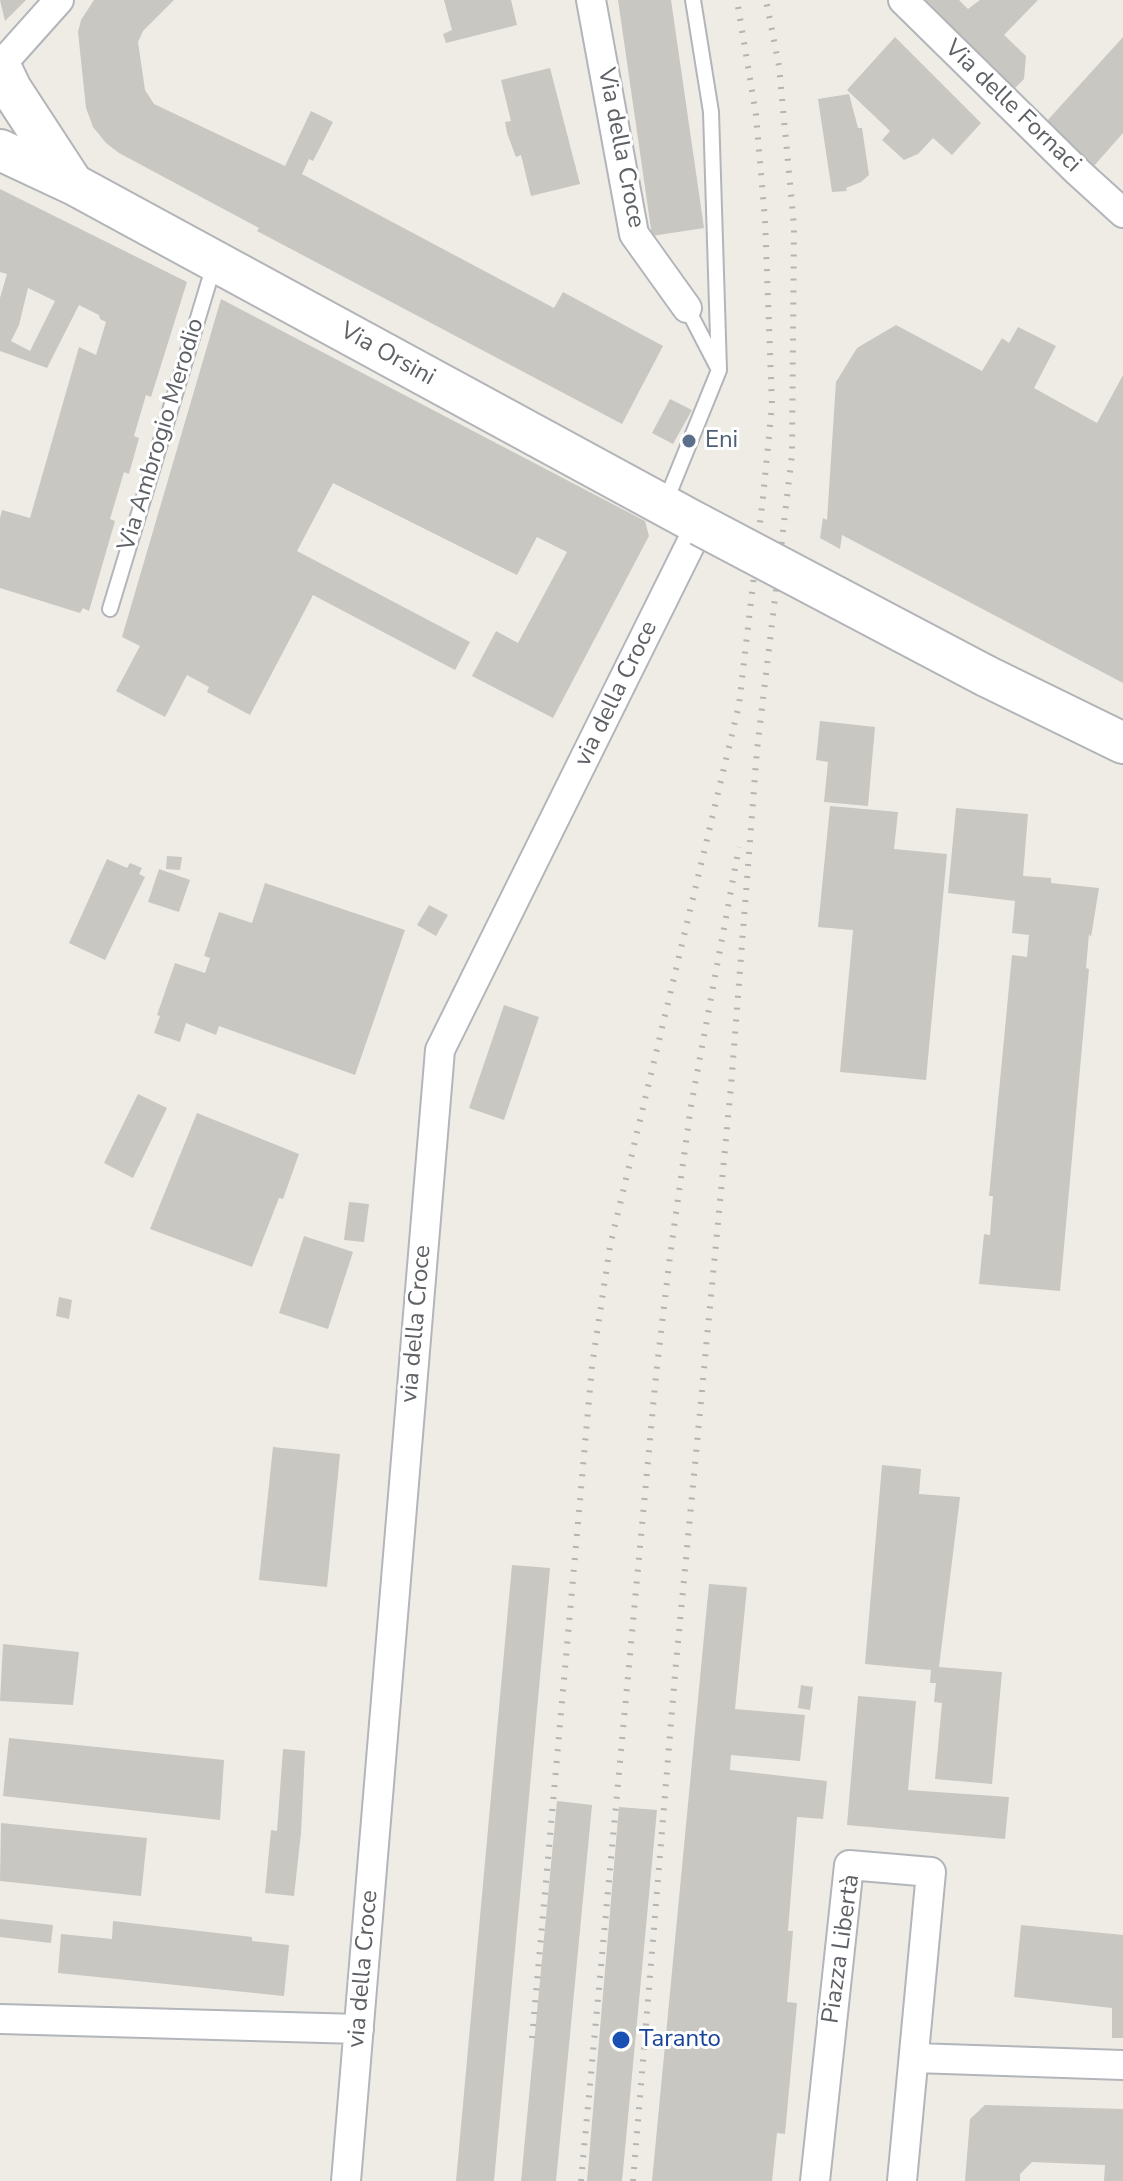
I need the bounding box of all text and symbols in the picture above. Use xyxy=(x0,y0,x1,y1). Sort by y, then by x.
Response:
street label: Via delle Fornaci xyxy=(938,35,1086,179)
street label: Via della Croce xyxy=(590,66,650,230)
street label: Via Ambrogio Merodio xyxy=(113,315,211,555)
street label: Via Orsini xyxy=(334,317,440,393)
place label: Eni xyxy=(705,427,738,455)
marker: Eni xyxy=(680,432,698,450)
street label: via della Croce xyxy=(569,617,665,771)
street label: via della Croce xyxy=(396,1244,438,1404)
street label: Piazza Libertà xyxy=(817,1873,867,2025)
street label: via della Croce xyxy=(343,1889,385,2049)
place label: Taranto xyxy=(639,2026,721,2054)
marker: Taranto xyxy=(610,2029,632,2051)

